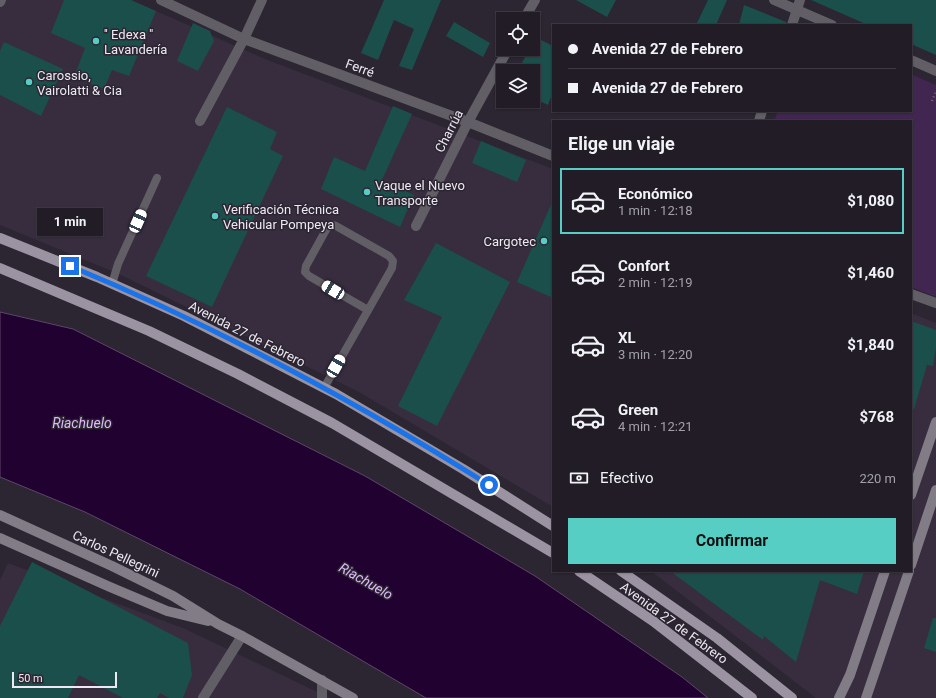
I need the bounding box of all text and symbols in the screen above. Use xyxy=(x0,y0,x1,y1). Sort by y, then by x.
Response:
map controls xyxy=(496,12,540,108)
button: locate xyxy=(496,12,540,56)
place label: '' Edexa '' Lavandería xyxy=(104,27,167,57)
marker: '' Edexa '' Lavandería xyxy=(91,36,101,46)
text: Avenida 27 de Febrero xyxy=(592,40,743,58)
street label: Ferré xyxy=(344,56,377,80)
button: layers xyxy=(496,64,540,108)
place label: Carossio, Vairolatti & Cia xyxy=(37,68,122,98)
marker: Carossio, Vairolatti & Cia xyxy=(24,77,34,87)
text: Avenida 27 de Febrero xyxy=(592,79,743,97)
street label: Charrúa xyxy=(432,107,466,155)
text: Elige un viaje xyxy=(568,133,675,154)
place label: Vaque el Nuevo Transporte xyxy=(375,178,465,208)
icon: car xyxy=(570,183,606,219)
text: Económico xyxy=(618,185,693,203)
marker: Vaque el Nuevo Transporte xyxy=(362,187,372,197)
text: $1,080 xyxy=(847,192,894,210)
place label: Verificación Técnica Vehicular Pompeya xyxy=(223,202,339,232)
text: 1 min · 12:18 xyxy=(618,203,693,218)
callout: 1 min xyxy=(37,208,103,236)
car xyxy=(128,208,148,234)
marker: Verificación Técnica Vehicular Pompeya xyxy=(210,211,220,221)
text: 1 min xyxy=(54,214,86,229)
place label: Cargotec xyxy=(484,234,536,249)
marker: Cargotec xyxy=(539,236,549,246)
icon: car xyxy=(570,255,606,291)
route end xyxy=(61,257,79,275)
text: Confort xyxy=(618,257,669,275)
text: $1,460 xyxy=(847,264,894,282)
text: 2 min · 12:19 xyxy=(618,275,693,290)
car xyxy=(320,279,346,301)
street label: Avenida 27 de Febrero xyxy=(186,298,308,370)
icon: car xyxy=(570,327,606,363)
text: XL xyxy=(618,329,636,347)
text: $1,840 xyxy=(847,336,894,354)
text: 3 min · 12:20 xyxy=(618,347,693,362)
car xyxy=(325,353,347,379)
icon: car xyxy=(570,399,606,435)
text: Green xyxy=(618,401,658,419)
text: $768 xyxy=(860,408,894,426)
water label: Riachuelo xyxy=(52,415,112,431)
text: 4 min · 12:21 xyxy=(618,419,693,434)
icon: cash xyxy=(568,467,590,489)
text: Efectivo xyxy=(600,469,654,487)
text: 220 m xyxy=(859,471,896,486)
route start xyxy=(480,476,498,494)
button: Confirmar xyxy=(568,518,896,564)
street label: Carlos Pellegrini xyxy=(70,527,162,581)
water label: Riachuelo xyxy=(336,559,396,603)
street label: Avenida 27 de Febrero xyxy=(618,579,730,667)
scale bar xyxy=(12,670,117,689)
text: 50 m xyxy=(18,672,43,685)

